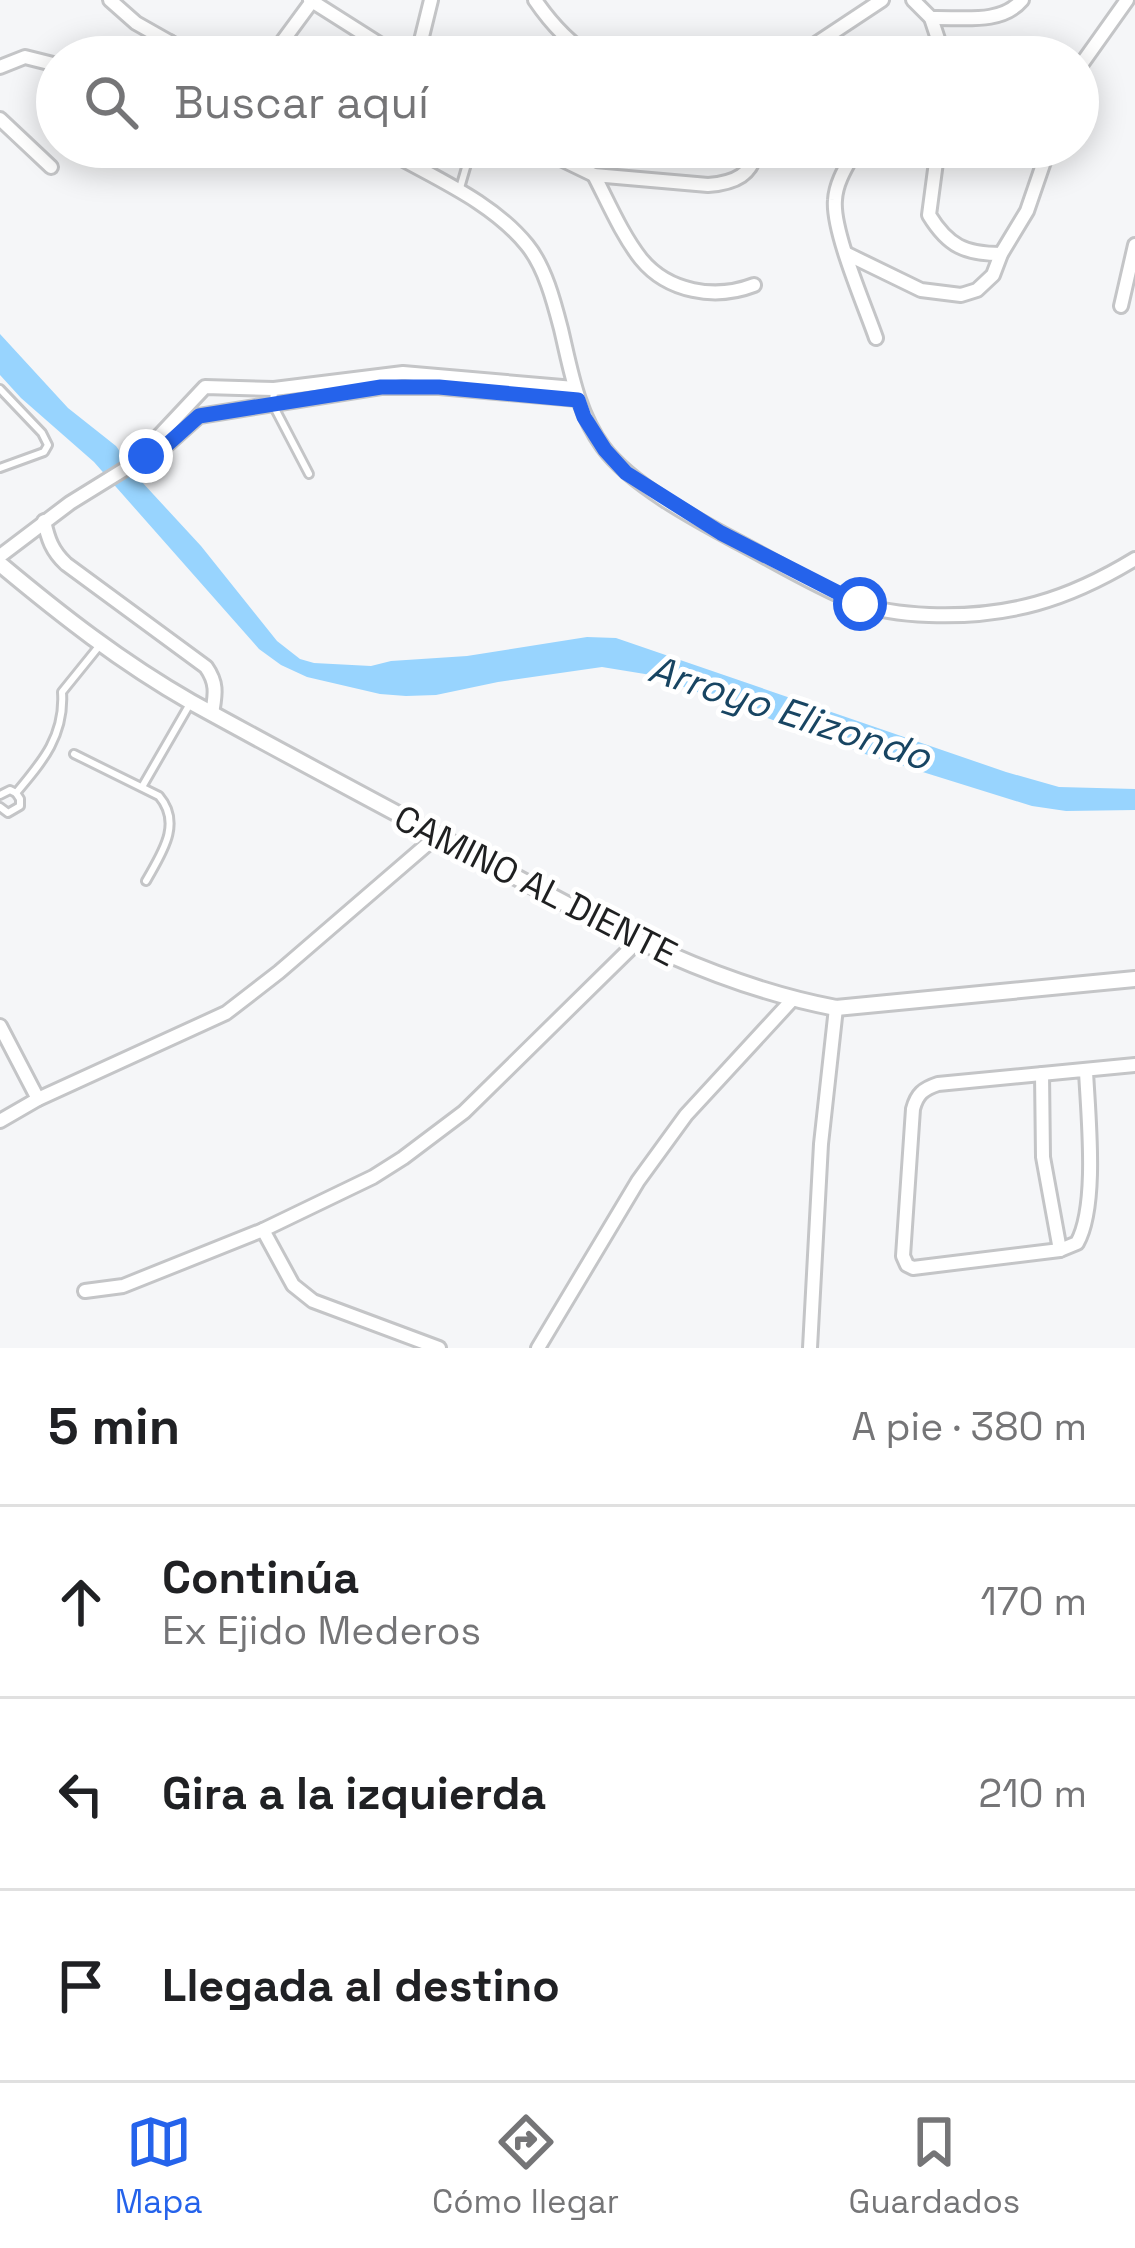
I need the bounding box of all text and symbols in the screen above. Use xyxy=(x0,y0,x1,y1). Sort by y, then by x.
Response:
search box xyxy=(36,36,1099,168)
icon: search xyxy=(78,69,144,135)
text: Buscar aquí xyxy=(174,74,429,131)
route end xyxy=(119,429,173,483)
route start xyxy=(833,577,887,631)
water label: Arroyo Elizondo xyxy=(643,644,938,781)
street label: CAMINO AL DIENTE xyxy=(386,795,685,977)
text: 5 min xyxy=(48,1394,180,1459)
text: A pie · 380 m xyxy=(851,1402,1087,1451)
text: Continúa xyxy=(162,1549,359,1606)
icon: ahead xyxy=(48,1569,114,1635)
text: 170 m xyxy=(980,1577,1087,1626)
text: Ex Ejido Mederos xyxy=(162,1606,481,1655)
icon: left xyxy=(48,1761,114,1827)
text: Gira a la izquierda xyxy=(162,1765,546,1822)
text: 210 m xyxy=(979,1769,1087,1818)
icon: arrive xyxy=(48,1953,114,2019)
text: Llegada al destino xyxy=(162,1957,560,2014)
tab: Mapa xyxy=(115,2109,202,2223)
tab: Cómo llegar xyxy=(432,2109,619,2223)
tab: Guardados xyxy=(849,2109,1020,2223)

